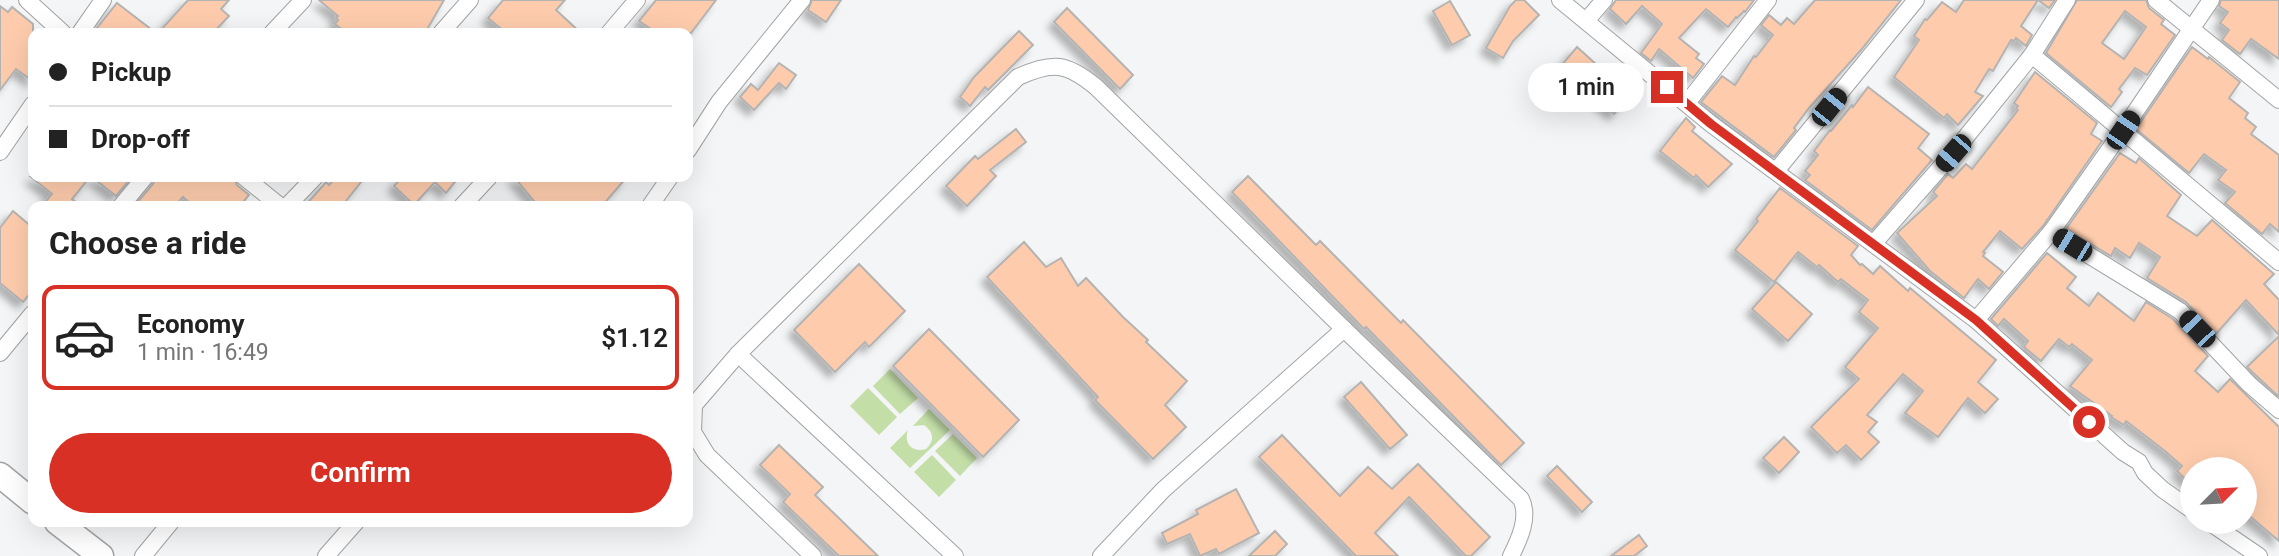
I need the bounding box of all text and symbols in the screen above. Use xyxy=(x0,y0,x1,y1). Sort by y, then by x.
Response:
text: Pickup xyxy=(91,57,171,87)
callout: 1 min xyxy=(1527,62,1642,112)
route end xyxy=(1651,71,1683,103)
text: 1 min xyxy=(1557,74,1615,101)
car xyxy=(1808,84,1851,130)
car xyxy=(2103,107,2144,153)
text: Drop-off xyxy=(91,124,190,154)
car xyxy=(1932,130,1975,176)
text: Choose a ride xyxy=(49,224,246,262)
car xyxy=(2049,225,2096,265)
icon: car xyxy=(53,306,116,369)
car xyxy=(2175,307,2220,351)
text: Economy xyxy=(137,309,244,339)
text: $1.12 xyxy=(601,323,668,353)
text: 1 min · 16:49 xyxy=(137,339,269,366)
route start xyxy=(2073,406,2105,438)
button: Confirm xyxy=(49,433,672,513)
north arrow xyxy=(2180,457,2258,534)
map controls xyxy=(2180,457,2257,534)

